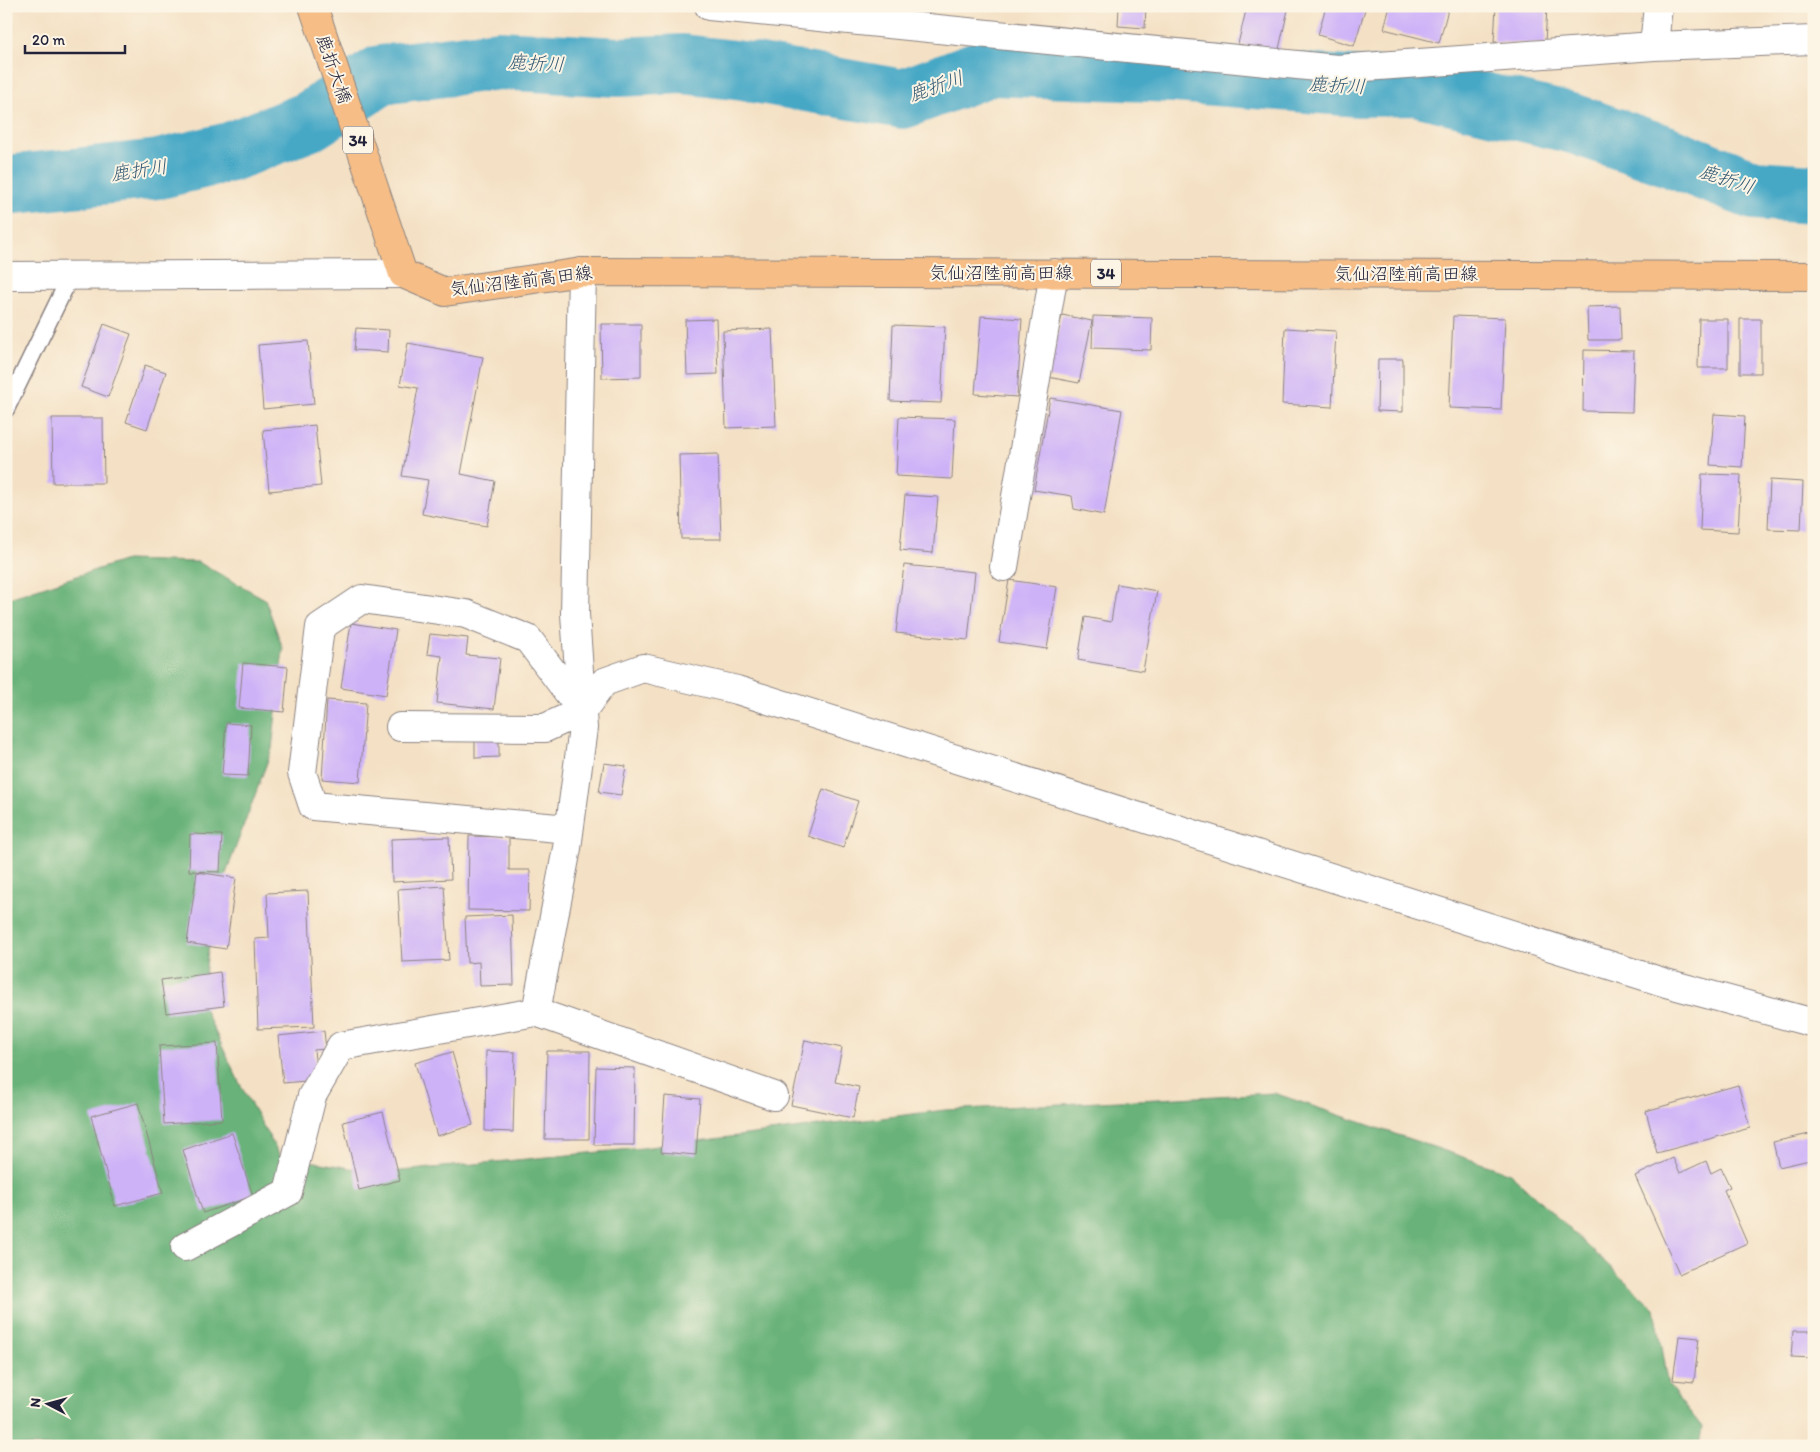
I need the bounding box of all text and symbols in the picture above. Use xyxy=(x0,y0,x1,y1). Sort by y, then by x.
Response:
scale bar xyxy=(25,22,125,54)
text: 20 m xyxy=(32,31,66,49)
street label: 鹿折大橋 xyxy=(312,31,356,107)
water label: 鹿折川 xyxy=(507,50,565,76)
water label: 鹿折川 xyxy=(905,66,967,106)
water label: 鹿折川 xyxy=(1308,72,1366,98)
road number: 34 xyxy=(343,126,373,154)
water label: 鹿折川 xyxy=(109,155,169,185)
water label: 鹿折川 xyxy=(1696,159,1758,199)
road number: 34 xyxy=(1091,260,1121,286)
street label: 気仙沼陸前高田線 xyxy=(448,261,594,301)
street label: 気仙沼陸前高田線 xyxy=(929,262,1073,284)
street label: 気仙沼陸前高田線 xyxy=(1334,263,1478,285)
north arrow xyxy=(22,1380,72,1430)
text: N xyxy=(27,1397,45,1408)

